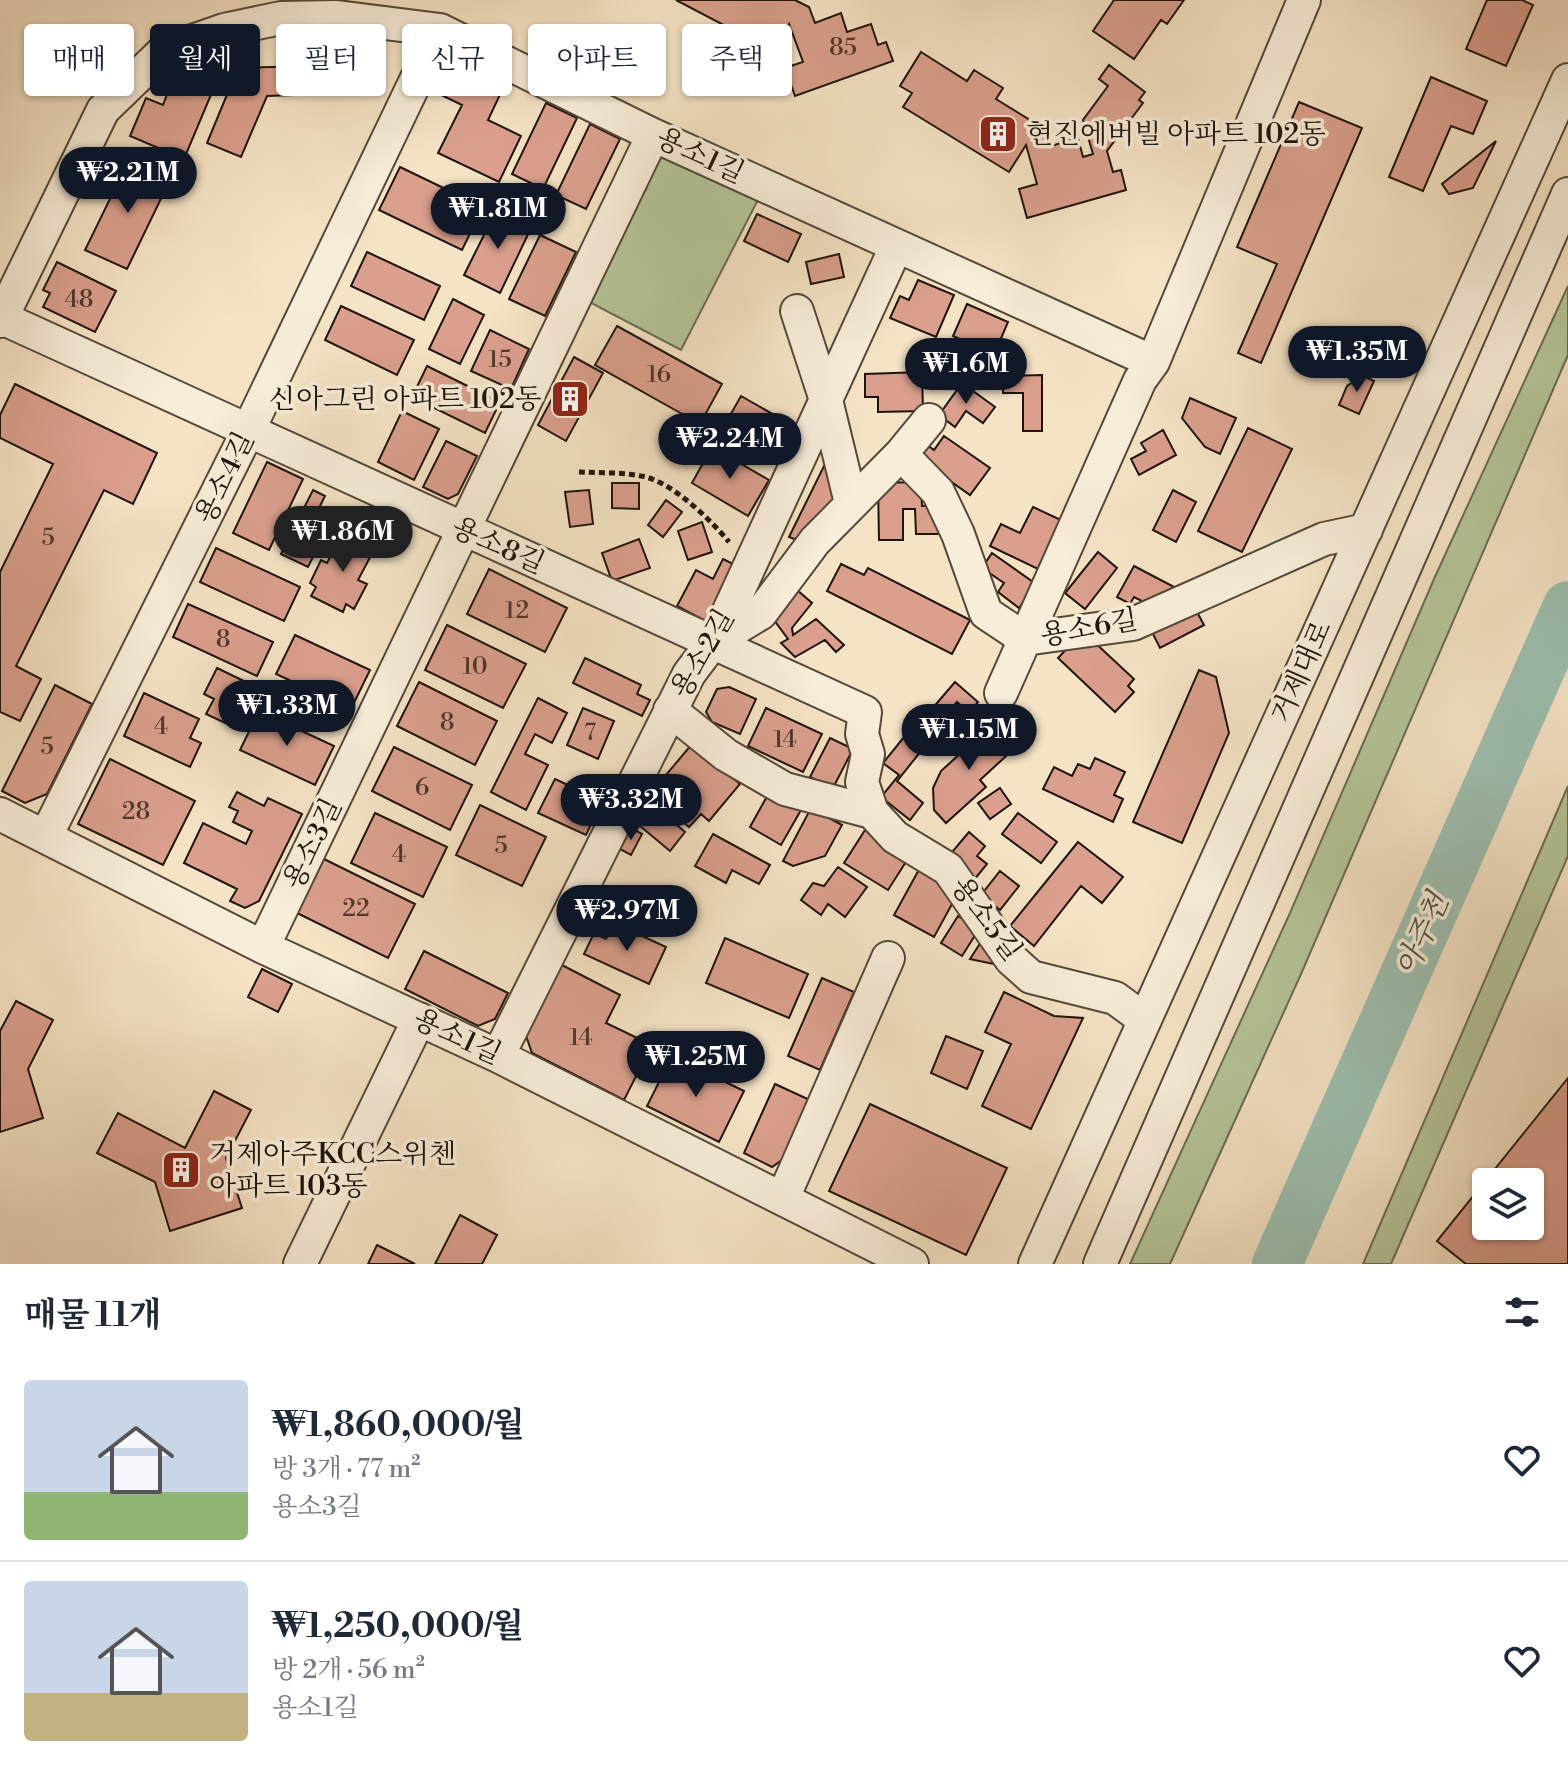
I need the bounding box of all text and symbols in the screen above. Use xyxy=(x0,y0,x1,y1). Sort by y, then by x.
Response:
chip: 매매 xyxy=(24,24,134,96)
chip: 월세 xyxy=(150,24,260,96)
chip: 필터 xyxy=(276,24,386,96)
chip: 신규 xyxy=(402,24,512,96)
chip: 아파트 xyxy=(528,24,666,96)
chip: 주택 xyxy=(682,24,792,96)
house number: 85 xyxy=(829,33,857,63)
building icon: 현진에버빌 아파트 102동 xyxy=(977,113,1019,155)
place label: 현진에버빌 아파트 102동 xyxy=(1026,117,1326,152)
street label: 용소1길 xyxy=(650,120,750,192)
pin: ₩2.21M xyxy=(63,147,193,215)
text: ₩2.21M xyxy=(77,157,179,189)
pin: ₩1.81M xyxy=(433,183,563,251)
text: ₩1.81M xyxy=(449,193,547,225)
house number: 48 xyxy=(65,285,94,315)
pin: ₩1.35M xyxy=(1292,326,1422,394)
text: ₩1.35M xyxy=(1306,336,1408,368)
pin: ₩1.6M xyxy=(910,338,1022,406)
house number: 15 xyxy=(488,345,512,375)
text: ₩1.6M xyxy=(923,348,1009,380)
house number: 16 xyxy=(647,360,671,390)
building icon: 신아그린 아파트 102동 xyxy=(549,378,591,420)
place label: 신아그린 아파트 102동 xyxy=(269,382,542,417)
pin: ₩2.24M xyxy=(665,413,795,481)
text: ₩2.24M xyxy=(676,423,784,455)
street label: 용소4길 xyxy=(188,426,262,530)
pin: ₩1.86M xyxy=(278,506,408,574)
street label: 용소8길 xyxy=(446,510,550,582)
text: ₩1.86M xyxy=(292,516,394,548)
house number: 5 xyxy=(41,523,55,553)
house number: 12 xyxy=(505,596,529,626)
street label: 용소6길 xyxy=(1038,602,1140,654)
street label: 용소2길 xyxy=(664,603,742,705)
street label: 거제대로 xyxy=(1264,615,1340,729)
house number: 8 xyxy=(216,625,230,655)
house number: 10 xyxy=(462,652,488,682)
pin: ₩1.33M xyxy=(222,680,352,748)
text: ₩1.33M xyxy=(236,690,338,722)
pin: ₩1.15M xyxy=(904,704,1034,772)
house number: 8 xyxy=(440,708,454,738)
house number: 4 xyxy=(154,712,168,742)
text: ₩1.15M xyxy=(920,714,1018,746)
house number: 7 xyxy=(584,718,596,748)
house number: 14 xyxy=(773,725,797,755)
house number: 5 xyxy=(40,732,54,762)
house number: 6 xyxy=(415,773,429,803)
pin: ₩3.32M xyxy=(566,774,696,842)
text: ₩3.32M xyxy=(579,784,683,816)
street label: 용소3길 xyxy=(276,793,350,895)
house number: 28 xyxy=(122,797,150,827)
house number: 5 xyxy=(494,831,508,861)
house number: 4 xyxy=(392,840,406,870)
street label: 용소5길 xyxy=(943,870,1029,968)
pin: ₩2.97M xyxy=(562,885,692,953)
water label: 아주천 xyxy=(1388,886,1459,982)
house number: 22 xyxy=(342,894,370,924)
text: ₩2.97M xyxy=(574,895,680,927)
street label: 용소1길 xyxy=(407,1001,507,1073)
house number: 14 xyxy=(569,1023,593,1053)
pin: ₩1.25M xyxy=(631,1031,761,1099)
text: ₩1.25M xyxy=(645,1041,747,1073)
place label: 거제아주KCC스위첸 아파트 103동 xyxy=(209,1137,456,1204)
building icon: 거제아주KCC스위첸 아파트 103동 xyxy=(160,1149,202,1191)
map controls xyxy=(1472,1168,1544,1240)
button: layers xyxy=(1472,1168,1544,1240)
icon: filters xyxy=(1500,1290,1544,1334)
text: 매물 11개 xyxy=(24,1295,162,1337)
text: ₩1,860,000/월 xyxy=(272,1405,525,1447)
icon: home xyxy=(88,1412,184,1508)
icon: heart xyxy=(1500,1438,1544,1482)
text: 방 3개 · 77 m² xyxy=(272,1453,420,1485)
text: 용소3길 xyxy=(272,1491,362,1523)
text: ₩1,250,000/월 xyxy=(272,1606,524,1648)
icon: home xyxy=(88,1613,184,1709)
icon: heart xyxy=(1500,1639,1544,1683)
text: 방 2개 · 56 m² xyxy=(272,1654,425,1686)
text: 용소1길 xyxy=(272,1692,359,1724)

